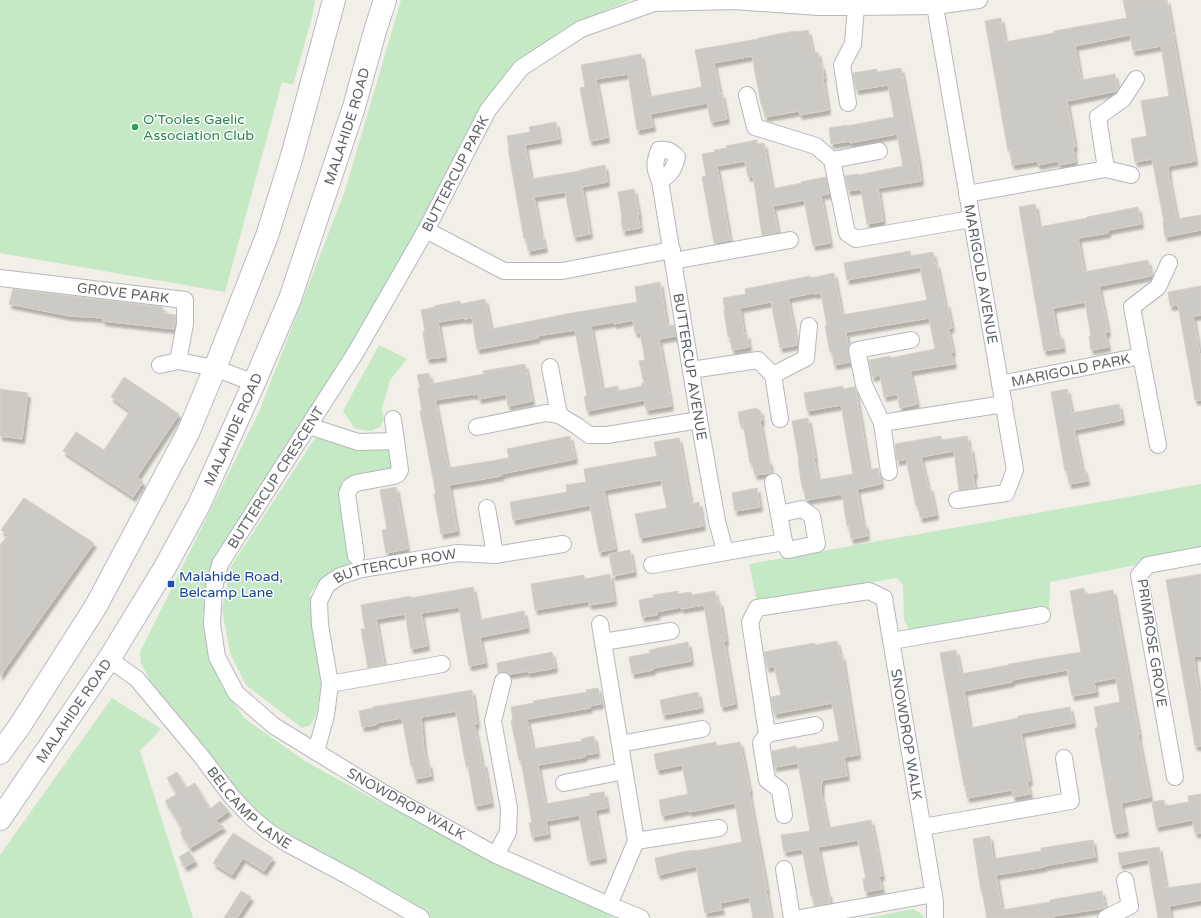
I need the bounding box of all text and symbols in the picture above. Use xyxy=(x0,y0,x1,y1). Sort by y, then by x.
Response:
street label: MALAHIDE ROAD xyxy=(320,66,373,187)
place label: O'Tooles Gaelic Association Club xyxy=(143,111,254,144)
street label: BUTTERCUP PARK xyxy=(418,113,492,235)
marker: O'Tooles Gaelic Association Club xyxy=(130,122,140,132)
street label: MARIGOLD AVENUE xyxy=(961,203,1002,345)
street label: GROVE PARK xyxy=(76,279,170,307)
street label: BUTTERCUP AVENUE xyxy=(670,292,711,442)
street label: MARIGOLD PARK xyxy=(1010,350,1132,390)
street label: MALAHIDE ROAD xyxy=(200,370,266,488)
street label: BUTTERCUP CRESCENT xyxy=(224,403,328,552)
street label: BUTTERCUP ROW xyxy=(330,545,457,587)
place label: Malahide Road, Belcamp Lane xyxy=(179,568,283,601)
street label: PRIMROSE GROVE xyxy=(1133,578,1171,708)
marker: Malahide Road, Belcamp Lane xyxy=(166,579,176,589)
street label: MALAHIDE ROAD xyxy=(32,656,115,766)
street label: SNOWDROP WALK xyxy=(888,668,926,801)
street label: BELCAMP LANE xyxy=(204,763,295,853)
street label: SNOWDROP WALK xyxy=(344,764,468,844)

